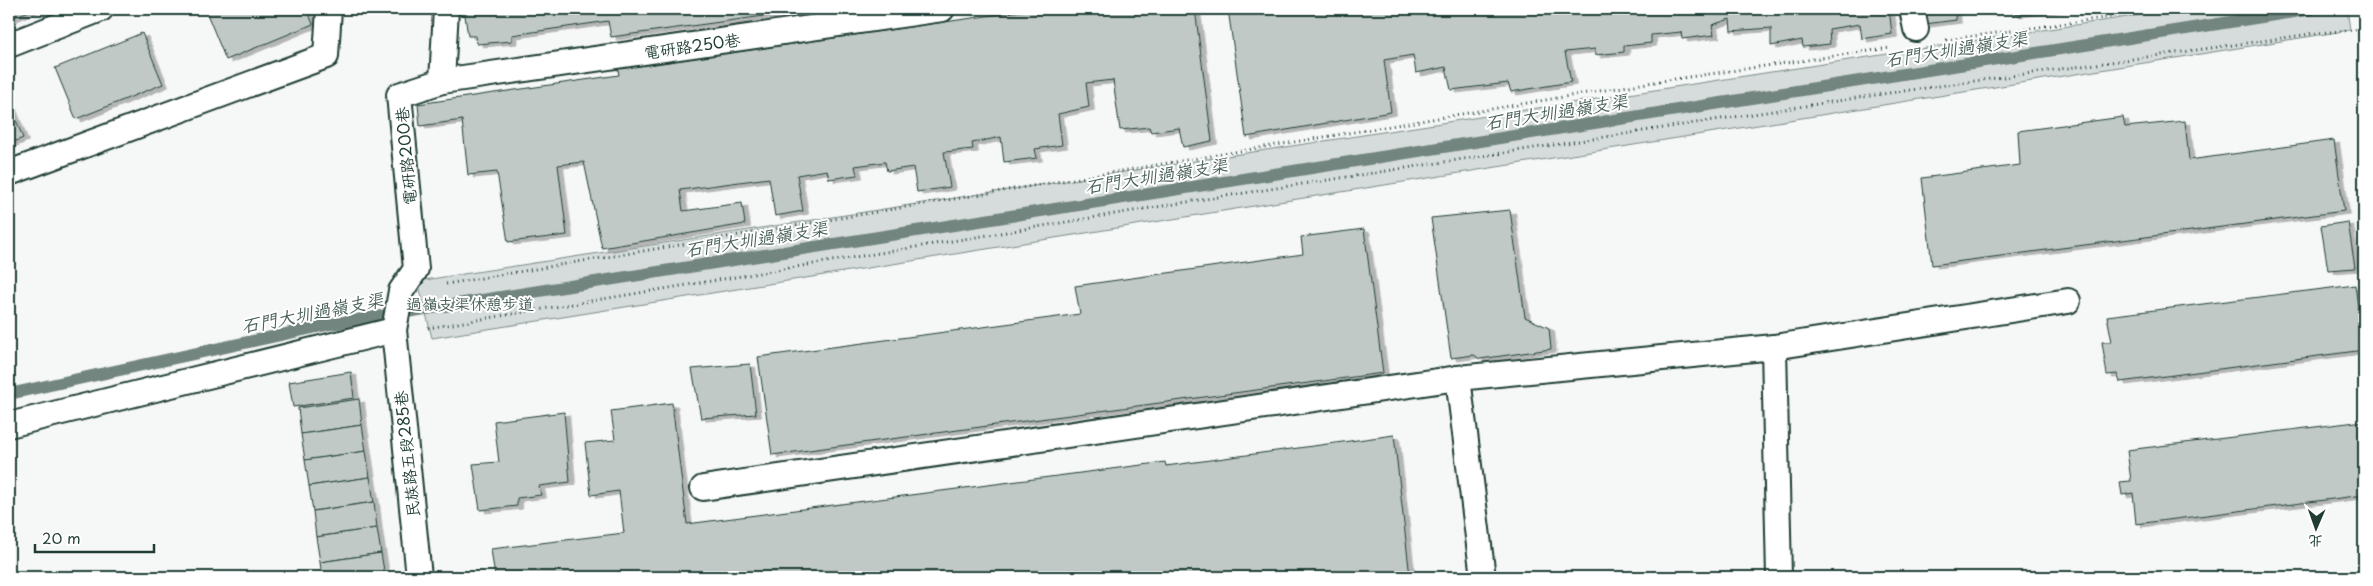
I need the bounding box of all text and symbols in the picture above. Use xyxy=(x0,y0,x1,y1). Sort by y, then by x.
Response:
water label: 石門大圳過嶺支渠 xyxy=(1883,23,2031,73)
street label: 電研路250巷 xyxy=(642,26,742,64)
water label: 石門大圳過嶺支渠 xyxy=(1483,86,1631,136)
street label: 電研路200巷 xyxy=(389,106,421,206)
water label: 石門大圳過嶺支渠 xyxy=(1083,150,1231,200)
water label: 石門大圳過嶺支渠 xyxy=(683,213,831,263)
water label: 石門大圳過嶺支渠 xyxy=(239,285,387,339)
park label: 過嶺支渠休憩步道 xyxy=(406,291,534,315)
street label: 民族路五段285巷 xyxy=(387,390,425,518)
north arrow xyxy=(2290,504,2340,554)
scale bar xyxy=(35,521,154,553)
text: 20 m xyxy=(42,526,81,549)
text: 北 xyxy=(2308,531,2323,552)

